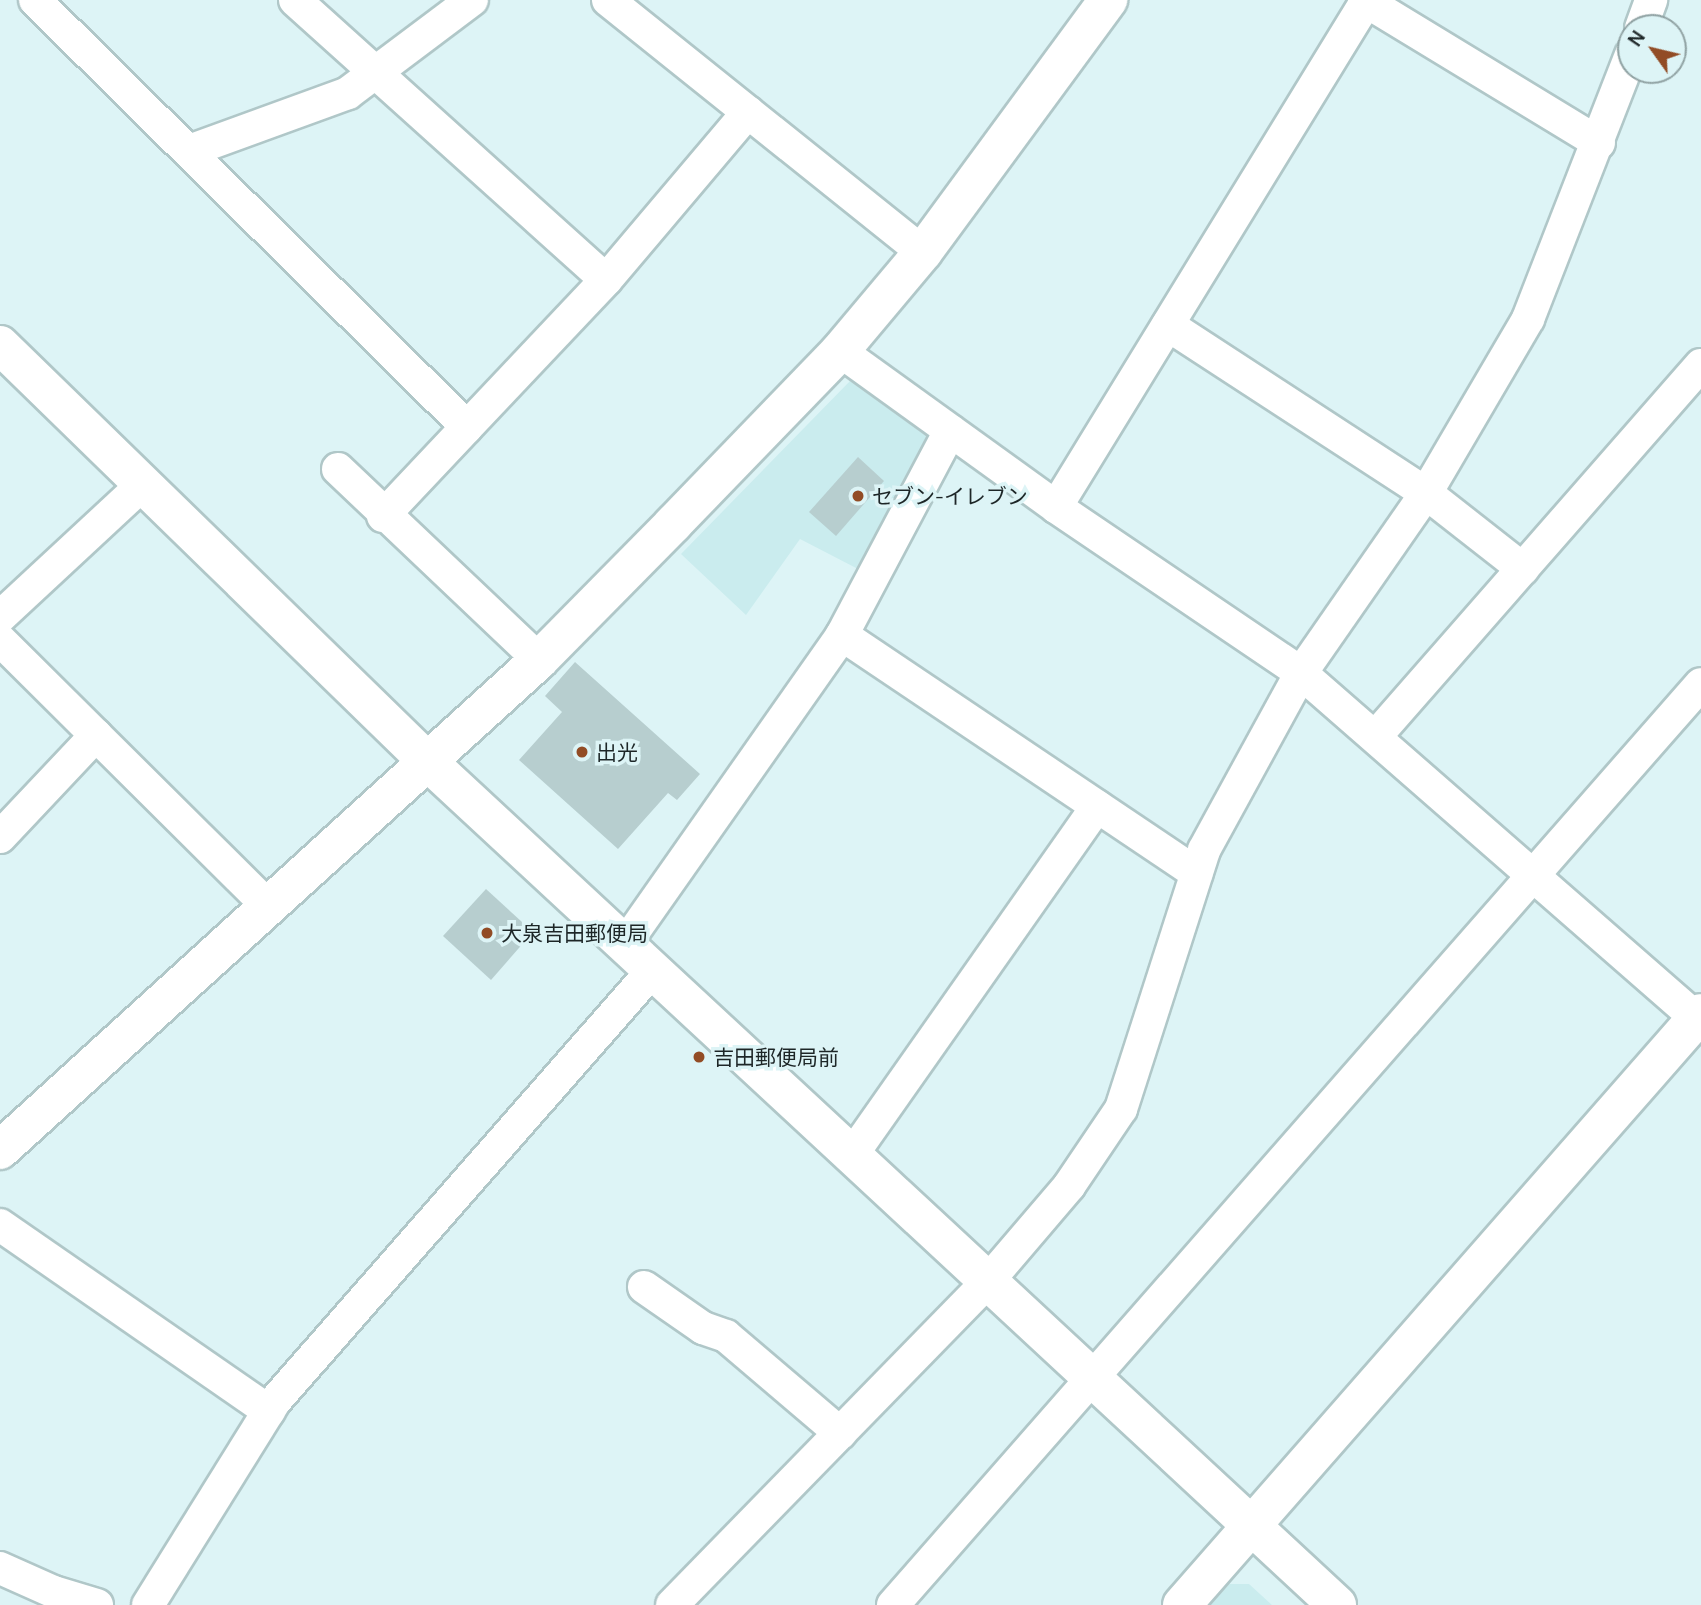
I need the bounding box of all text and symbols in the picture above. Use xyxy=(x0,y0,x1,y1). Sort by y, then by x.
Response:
north arrow xyxy=(1617,14,1687,84)
text: N xyxy=(1622,25,1651,51)
place label: セブン-イレブン xyxy=(872,483,1028,509)
marker: セブン-イレブン xyxy=(850,488,866,504)
place label: 出光 xyxy=(596,739,638,765)
marker: 出光 xyxy=(574,744,590,760)
place label: 大泉吉田郵便局 xyxy=(501,920,648,946)
marker: 大泉吉田郵便局 xyxy=(479,925,495,941)
place label: 吉田郵便局前 xyxy=(713,1044,839,1070)
marker: 吉田郵便局前 xyxy=(691,1049,707,1065)

